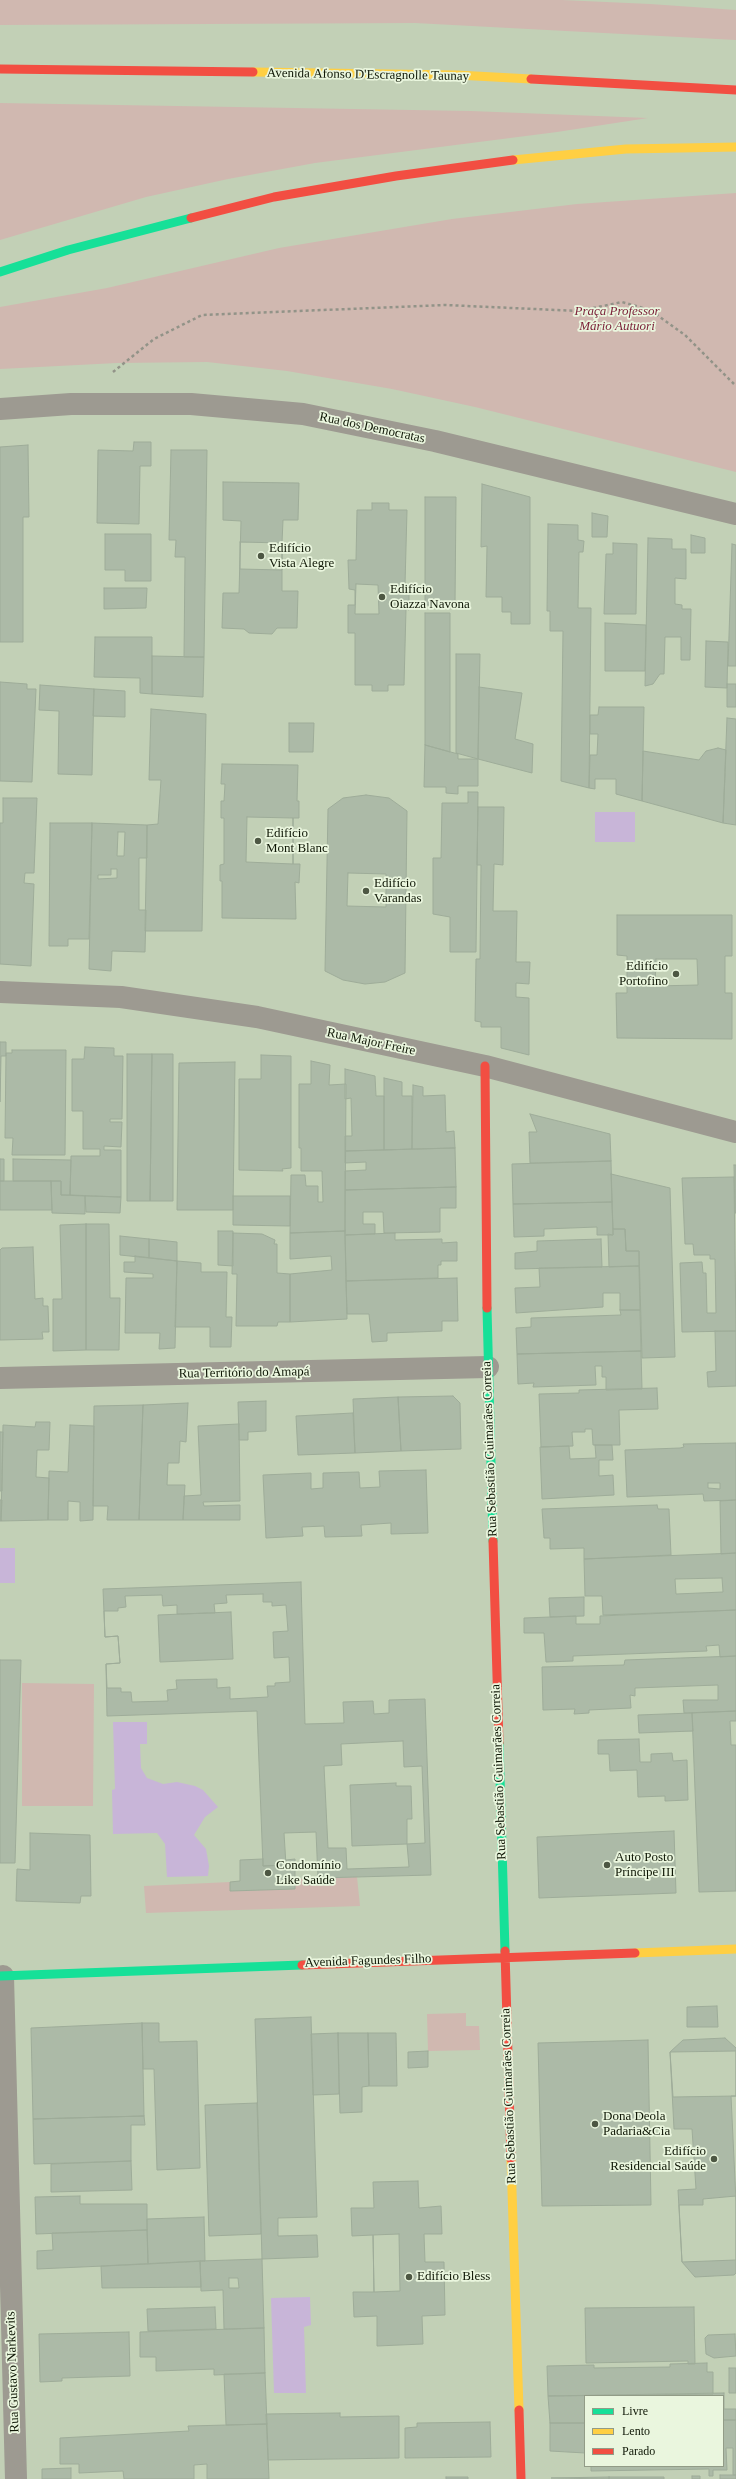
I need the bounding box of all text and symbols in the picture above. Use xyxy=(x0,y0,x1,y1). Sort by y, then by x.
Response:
street label: Avenida Afonso D'Escragnolle Taunay xyxy=(267,65,469,85)
park label: Praça Professor Mário Autuori xyxy=(574,304,660,335)
street label: Rua dos Democratas xyxy=(318,409,426,447)
place label: Edifício Vista Alegre xyxy=(269,541,334,572)
marker: Edifício Vista Alegre xyxy=(256,551,266,561)
place label: Edifício Oiazza Navona xyxy=(390,582,470,613)
marker: Edifício Oiazza Navona xyxy=(377,592,387,602)
place label: Edifício Mont Blanc xyxy=(266,826,328,857)
marker: Edifício Mont Blanc xyxy=(253,836,263,846)
place label: Edifício Varandas xyxy=(374,876,422,907)
marker: Edifício Varandas xyxy=(361,886,371,896)
place label: Edifício Portofino xyxy=(619,959,668,990)
marker: Edifício Portofino xyxy=(671,969,681,979)
street label: Rua Major Freire xyxy=(325,1025,417,1059)
street label: Rua Sebastião Guimarães Correia xyxy=(479,1361,501,1537)
street label: Rua Território do Amapá xyxy=(178,1364,310,1382)
street label: Rua Sebastião Guimarães Correia xyxy=(488,1684,510,1860)
place label: Auto Posto Príncipe III xyxy=(615,1850,675,1881)
place label: Condomínio Like Saúde xyxy=(276,1858,341,1889)
marker: Auto Posto Príncipe III xyxy=(602,1860,612,1870)
marker: Condomínio Like Saúde xyxy=(263,1868,273,1878)
street label: Avenida Fagundes Filho xyxy=(304,1951,432,1971)
street label: Rua Sebastião Guimarães Correia xyxy=(498,2008,520,2184)
place label: Dona Deola Padaria&Cia xyxy=(603,2109,670,2140)
marker: Dona Deola Padaria&Cia xyxy=(590,2119,600,2129)
place label: Edifício Residencial Saúde xyxy=(610,2144,706,2175)
marker: Edifício Residencial Saúde xyxy=(709,2154,719,2164)
place label: Edifício Bless xyxy=(417,2269,490,2285)
marker: Edifício Bless xyxy=(404,2272,414,2282)
street label: Rua Gustavo Narkevits xyxy=(3,2311,23,2433)
legend xyxy=(584,2395,724,2467)
text: Livre xyxy=(622,2404,648,2418)
text: Lento xyxy=(622,2424,650,2438)
text: Parado xyxy=(622,2444,655,2458)

